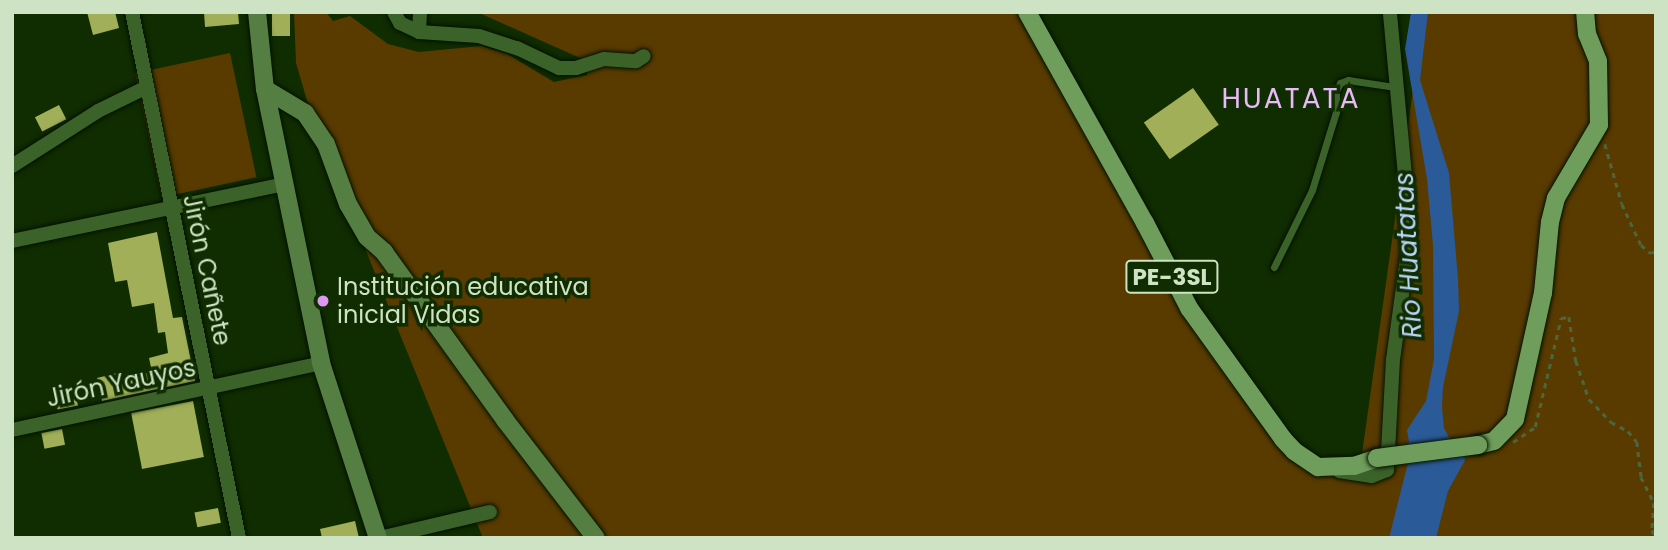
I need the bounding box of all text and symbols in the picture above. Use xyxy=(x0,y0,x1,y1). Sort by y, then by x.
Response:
district label: HUATATA xyxy=(1222,82,1360,116)
water label: Rio Huatatas xyxy=(1389,171,1429,339)
street label: Jirón Cañete xyxy=(177,192,237,348)
road number: PE-3SL xyxy=(1125,258,1219,296)
place label: Institución educativa inicial Vidas xyxy=(337,273,589,329)
marker: Institución educativa inicial Vidas xyxy=(315,293,331,309)
street label: Jirón Yauyos xyxy=(44,353,198,413)

